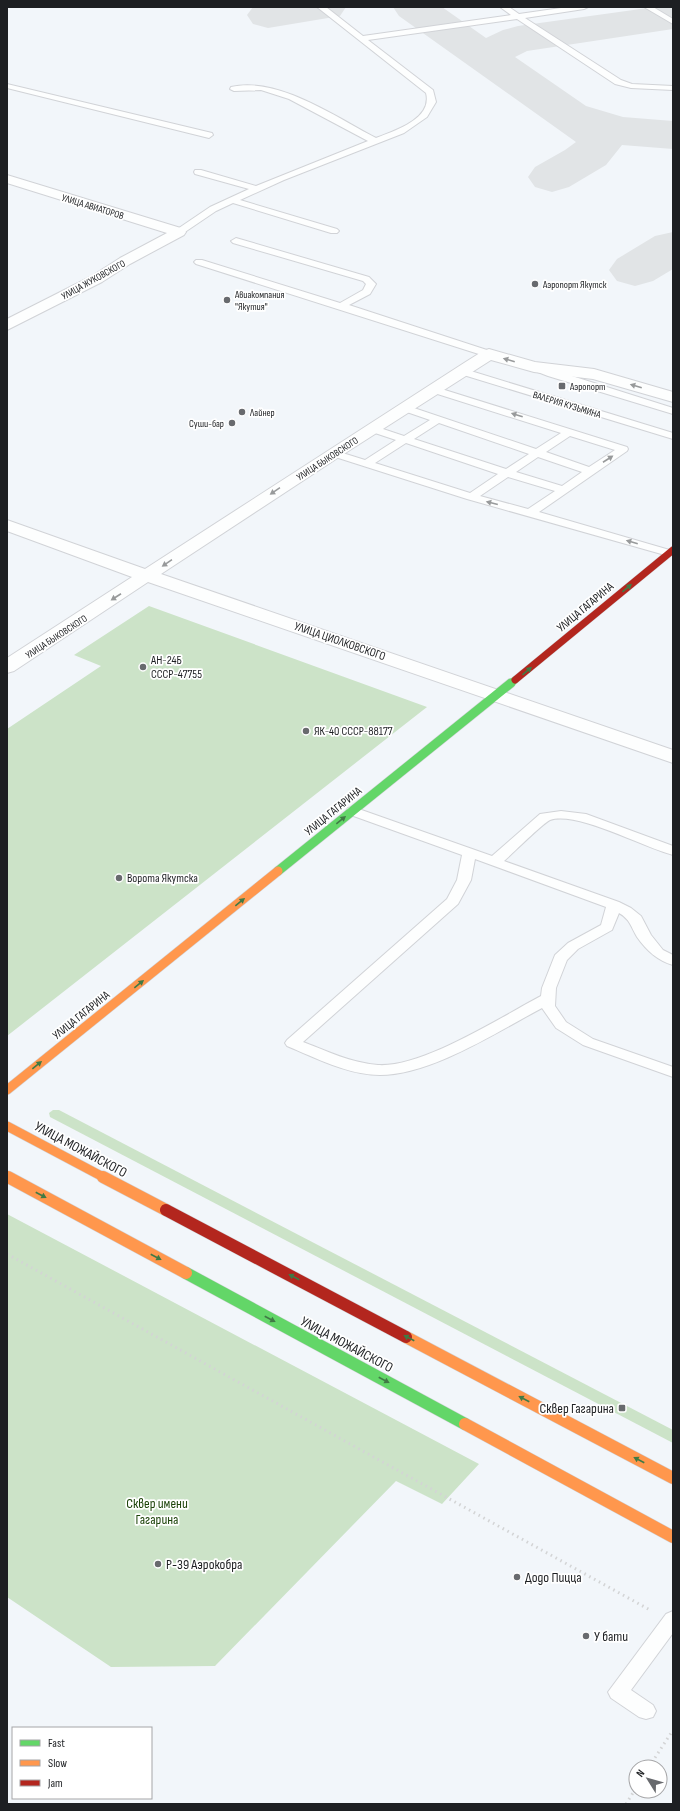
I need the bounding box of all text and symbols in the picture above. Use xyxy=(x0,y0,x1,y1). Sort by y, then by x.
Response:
street label: УЛИЦА АВИАТОРОВ xyxy=(60,192,126,222)
street label: УЛИЦА ЖУКОВСКОГО xyxy=(59,257,128,302)
marker: Аэропорт Якутск xyxy=(530,279,540,289)
place label: Аэропорт Якутск xyxy=(542,279,607,291)
place label: Авиакомпания "Якутия" xyxy=(234,289,285,313)
marker: Авиакомпания "Якутия" xyxy=(222,295,232,305)
one-way arrow xyxy=(502,356,515,362)
marker: Аэропорт xyxy=(557,381,567,391)
place label: Аэропорт xyxy=(569,381,606,393)
one-way arrow xyxy=(629,383,641,389)
street label: ВАЛЕРИЯ КУЗЬМИНА xyxy=(531,389,603,421)
marker: Лайнер xyxy=(237,407,247,417)
place label: Лайнер xyxy=(249,407,275,419)
one-way arrow xyxy=(511,412,523,418)
place label: Суши-бар xyxy=(189,418,224,430)
marker: Суши-бар xyxy=(227,418,237,428)
street label: УЛИЦА БЫКОВСКОГО xyxy=(294,434,361,483)
one-way arrow xyxy=(603,455,613,463)
one-way arrow xyxy=(270,487,280,495)
one-way arrow xyxy=(486,500,498,506)
one-way arrow xyxy=(625,539,637,545)
one-way arrow xyxy=(162,559,172,567)
street label: УЛИЦА ГАГАРИНА xyxy=(554,579,617,635)
one-way arrow xyxy=(622,583,633,592)
one-way arrow xyxy=(110,593,121,601)
street label: УЛИЦА БЫКОВСКОГО xyxy=(23,612,90,661)
street label: УЛИЦА ЦИОЛКОВСКОГО xyxy=(292,619,387,664)
place label: АН-24Б СССР-47755 xyxy=(150,653,202,682)
marker: АН-24Б СССР-47755 xyxy=(138,662,148,672)
one-way arrow xyxy=(522,666,532,675)
place label: ЯК-40 СССР-88177 xyxy=(314,724,393,739)
marker: ЯК-40 СССР-88177 xyxy=(301,726,311,736)
street label: УЛИЦА ГАГАРИНА xyxy=(302,783,366,839)
one-way arrow xyxy=(336,816,346,825)
place label: Ворота Якутска xyxy=(127,871,198,886)
marker: Ворота Якутска xyxy=(114,873,124,883)
one-way arrow xyxy=(234,898,245,906)
one-way arrow xyxy=(133,979,144,988)
street label: УЛИЦА ГАГАРИНА xyxy=(50,987,114,1043)
one-way arrow xyxy=(32,1061,43,1069)
street label: УЛИЦА МОЖАЙСКОГО xyxy=(32,1118,130,1181)
one-way arrow xyxy=(35,1192,47,1198)
one-way arrow xyxy=(150,1253,161,1260)
one-way arrow xyxy=(288,1274,300,1281)
street label: УЛИЦА МОЖАЙСКОГО xyxy=(298,1313,396,1376)
one-way arrow xyxy=(264,1315,276,1322)
one-way arrow xyxy=(403,1335,414,1341)
one-way arrow xyxy=(379,1377,390,1384)
one-way arrow xyxy=(518,1396,529,1402)
place label: Сквер Гагарина xyxy=(539,1400,614,1417)
marker: Сквер Гагарина xyxy=(617,1403,627,1413)
one-way arrow xyxy=(633,1456,644,1463)
park label: Сквер имени Гагарина xyxy=(126,1495,188,1528)
place label: P-39 Аэрокобра xyxy=(166,1556,242,1573)
marker: P-39 Аэрокобра xyxy=(153,1559,163,1569)
place label: Додо Пицца xyxy=(525,1569,582,1586)
marker: Додо Пицца xyxy=(512,1572,522,1582)
place label: У бати xyxy=(594,1628,628,1645)
marker: У бати xyxy=(581,1631,591,1641)
legend xyxy=(12,1727,152,1799)
text: Fast xyxy=(48,1736,65,1751)
text: Slow xyxy=(48,1756,67,1771)
north arrow xyxy=(628,1759,668,1799)
text: N xyxy=(633,1767,647,1780)
text: Jam xyxy=(47,1776,63,1791)

